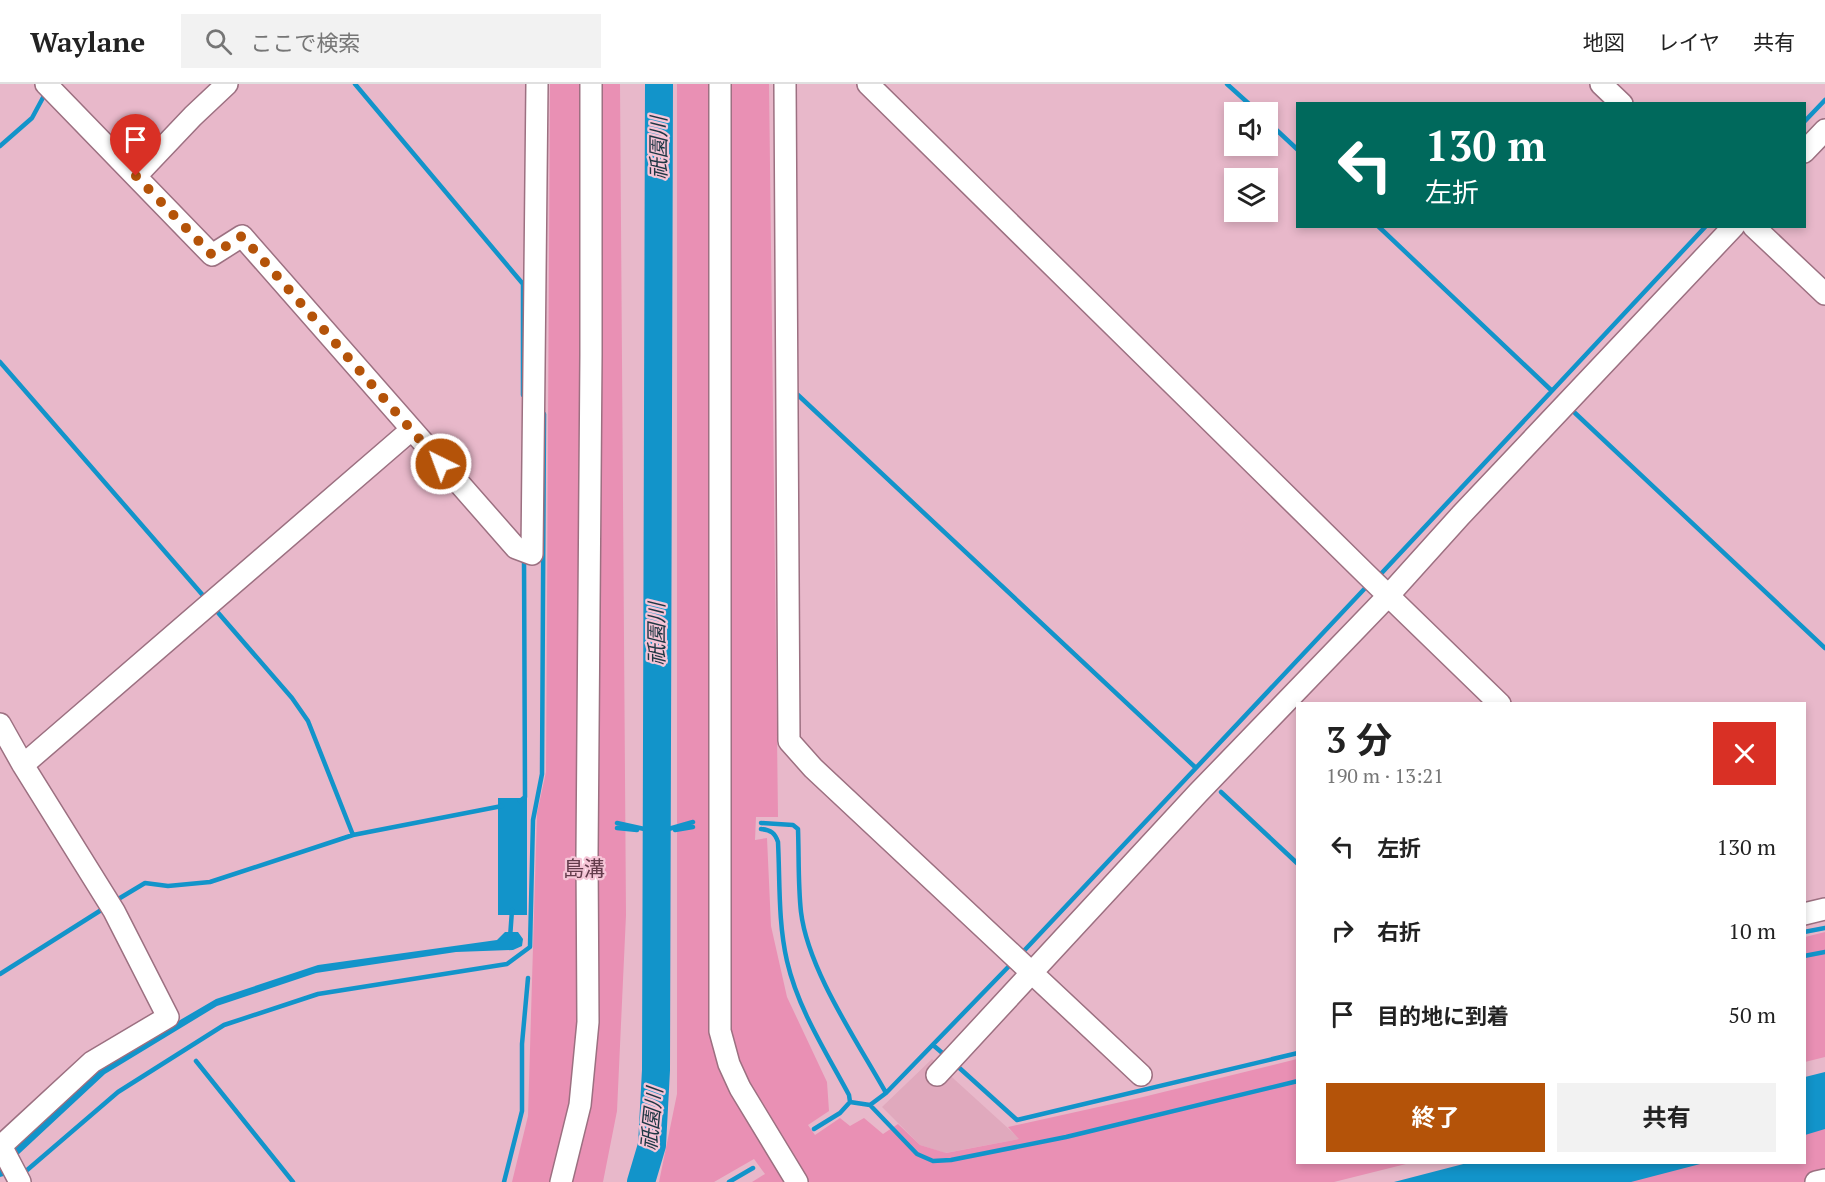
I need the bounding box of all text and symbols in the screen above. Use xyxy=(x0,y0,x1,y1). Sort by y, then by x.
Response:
search box xyxy=(181,14,601,68)
text: Waylane xyxy=(30,23,145,60)
icon: search xyxy=(202,25,235,58)
text: ここで検索 xyxy=(250,28,360,57)
text: 地図 xyxy=(1583,28,1625,56)
text: レイヤ xyxy=(1658,28,1720,56)
text: 共有 xyxy=(1753,28,1795,56)
map controls xyxy=(1224,102,1278,222)
button: sound xyxy=(1224,102,1278,156)
pin xyxy=(110,114,161,176)
water label: 祇園川 xyxy=(644,115,672,180)
text: 130 m xyxy=(1425,117,1546,173)
icon: arrive xyxy=(119,123,152,156)
icon: left xyxy=(1326,126,1404,204)
button: layers xyxy=(1224,168,1278,222)
text: 左折 xyxy=(1425,174,1479,210)
position arrow xyxy=(409,432,473,496)
water label: 祇園川 xyxy=(642,601,670,666)
text: 3 分 xyxy=(1326,716,1392,763)
button: close xyxy=(1713,722,1776,785)
text: 190 m · 13:21 xyxy=(1326,762,1444,789)
icon: left xyxy=(1326,830,1359,863)
text: 130 m xyxy=(1716,832,1776,861)
text: 左折 xyxy=(1377,833,1421,862)
district label: 島溝 xyxy=(563,854,605,882)
icon: right xyxy=(1326,914,1359,947)
text: 10 m xyxy=(1728,916,1776,945)
text: 右折 xyxy=(1377,917,1421,946)
icon: arrive xyxy=(1326,998,1359,1031)
text: 50 m xyxy=(1728,1000,1776,1029)
text: 目的地に到着 xyxy=(1377,1001,1509,1030)
button: 終了 xyxy=(1326,1083,1545,1152)
button: 共有 xyxy=(1557,1083,1776,1152)
water label: 祇園川 xyxy=(634,1084,668,1152)

